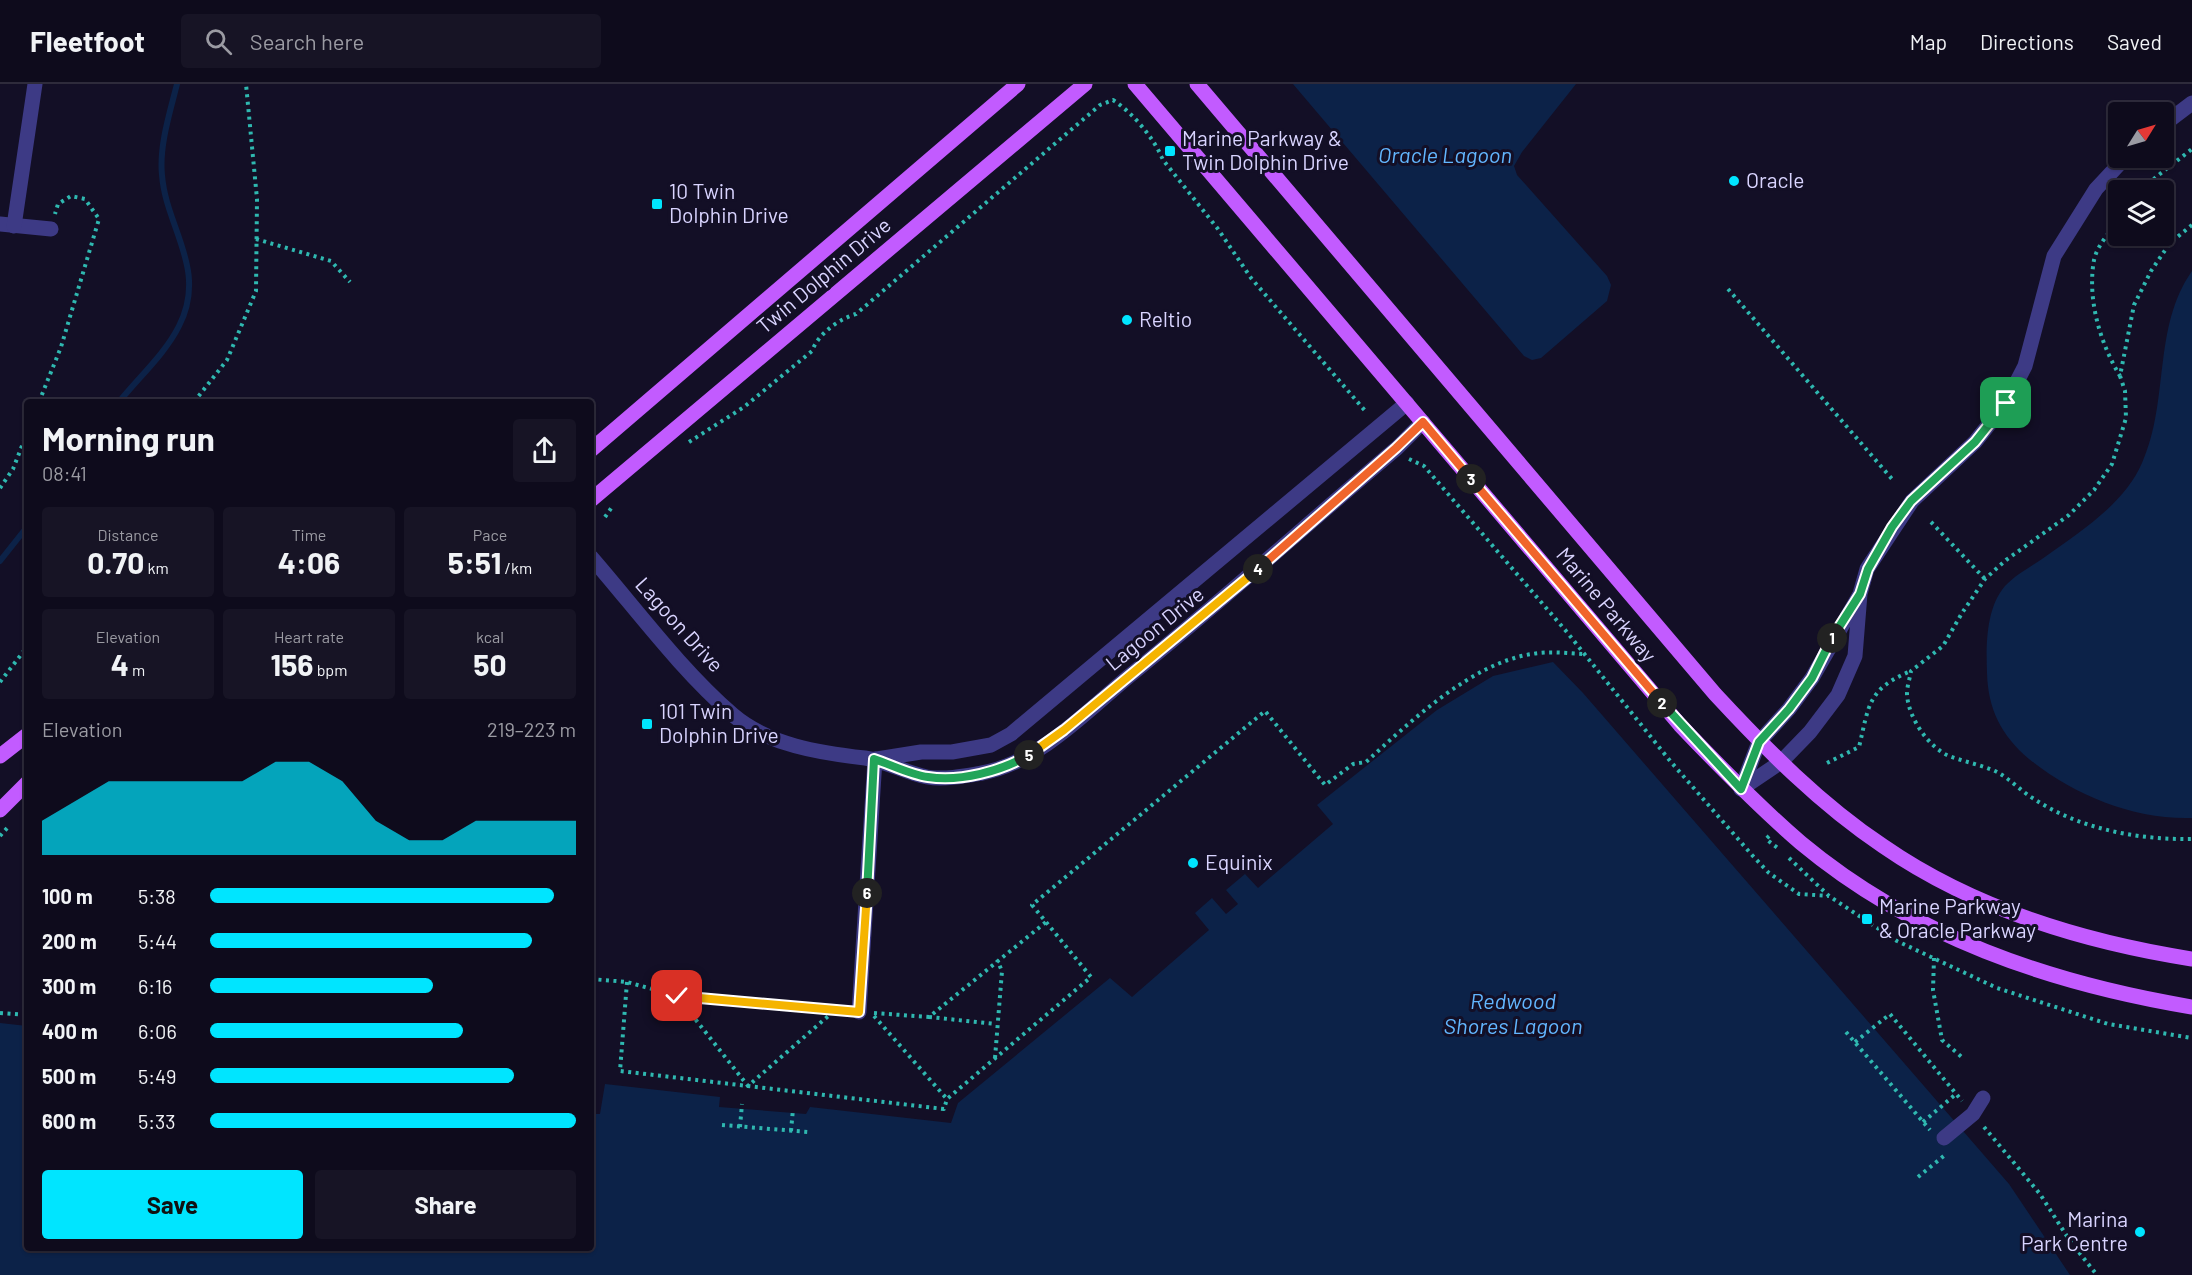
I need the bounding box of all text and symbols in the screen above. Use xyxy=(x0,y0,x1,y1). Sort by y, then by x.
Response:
search box xyxy=(181,14,601,68)
text: Fleetfoot xyxy=(30,24,145,58)
icon: search xyxy=(202,25,235,58)
text: Search here xyxy=(250,28,364,54)
text: Map xyxy=(1910,29,1947,54)
text: Directions xyxy=(1980,29,2074,54)
text: Saved xyxy=(2107,29,2162,54)
north arrow xyxy=(2108,102,2174,168)
map controls xyxy=(2108,102,2174,246)
place label: Marine Parkway & Twin Dolphin Drive xyxy=(1182,125,1349,174)
water label: Oracle Lagoon xyxy=(1378,141,1512,167)
marker: Marine Parkway & Twin Dolphin Drive xyxy=(1163,144,1177,158)
place label: Oracle xyxy=(1746,167,1804,192)
marker: Oracle xyxy=(1727,174,1741,188)
place label: 10 Twin Dolphin Drive xyxy=(669,178,789,227)
button: layers xyxy=(2108,180,2174,246)
marker: 10 Twin Dolphin Drive xyxy=(650,197,664,211)
street label: Twin Dolphin Drive xyxy=(751,212,895,338)
place label: Reltio xyxy=(1139,306,1192,331)
marker: Reltio xyxy=(1120,313,1134,327)
pin xyxy=(1980,377,2031,428)
icon: arrive xyxy=(1989,386,2022,419)
text: Morning run xyxy=(42,418,215,458)
button: share xyxy=(513,419,576,482)
text: 08:41 xyxy=(42,461,87,485)
pin: 3 xyxy=(1456,464,1486,494)
text: 3 xyxy=(1467,469,1475,488)
text: Distance xyxy=(98,525,158,544)
text: Time xyxy=(292,525,326,544)
text: Pace xyxy=(473,525,507,544)
street label: Marine Parkway xyxy=(1552,542,1662,667)
text: 0.70 xyxy=(87,544,144,580)
text: 4:06 xyxy=(278,544,340,580)
text: 5:51 xyxy=(448,544,501,580)
pin: 4 xyxy=(1243,554,1273,584)
text: km xyxy=(144,558,169,577)
text: /km xyxy=(501,558,532,577)
text: 4 xyxy=(1253,559,1263,578)
street label: Lagoon Drive xyxy=(631,571,729,677)
street label: Lagoon Drive xyxy=(1100,581,1208,675)
pin: 1 xyxy=(1817,623,1847,653)
text: Elevation xyxy=(96,627,160,646)
text: Heart rate xyxy=(274,627,344,646)
text: kcal xyxy=(476,627,504,646)
text: 1 xyxy=(1829,628,1835,647)
text: 4 xyxy=(111,646,129,682)
text: 156 xyxy=(271,646,313,682)
text: 50 xyxy=(473,646,507,682)
text: m xyxy=(129,660,145,679)
text: bpm xyxy=(313,660,347,679)
pin: 2 xyxy=(1647,688,1677,718)
text: 2 xyxy=(1658,693,1666,712)
place label: 101 Twin Dolphin Drive xyxy=(659,698,779,747)
text: Elevation xyxy=(42,717,123,741)
text: 219–223 m xyxy=(487,717,576,741)
marker: 101 Twin Dolphin Drive xyxy=(640,717,654,731)
pin: 5 xyxy=(1014,740,1044,770)
text: 5 xyxy=(1025,745,1033,764)
place label: Equinix xyxy=(1205,849,1273,874)
marker: Equinix xyxy=(1186,856,1200,870)
pin: 6 xyxy=(852,878,882,908)
text: 6 xyxy=(863,883,871,902)
text: 100 m xyxy=(42,884,93,908)
text: 5:38 xyxy=(138,884,176,908)
place label: Marine Parkway & Oracle Parkway xyxy=(1879,893,2036,942)
marker: Marine Parkway & Oracle Parkway xyxy=(1860,912,1874,926)
text: 200 m xyxy=(42,929,97,953)
text: 5:44 xyxy=(138,929,177,953)
pin xyxy=(651,970,702,1021)
text: 300 m xyxy=(42,974,96,998)
text: 6:16 xyxy=(138,974,172,998)
icon: check xyxy=(660,979,693,1012)
water label: Redwood Shores Lagoon xyxy=(1444,987,1582,1038)
text: 400 m xyxy=(42,1019,98,1043)
text: 6:06 xyxy=(138,1019,177,1043)
text: 500 m xyxy=(42,1064,96,1088)
text: 5:49 xyxy=(138,1064,177,1088)
text: 600 m xyxy=(42,1109,96,1133)
text: 5:33 xyxy=(138,1109,176,1133)
button: Save xyxy=(42,1170,303,1239)
button: Share xyxy=(315,1170,576,1239)
place label: Marina Park Centre xyxy=(2021,1206,2128,1255)
marker: Marina Park Centre xyxy=(2133,1225,2147,1239)

